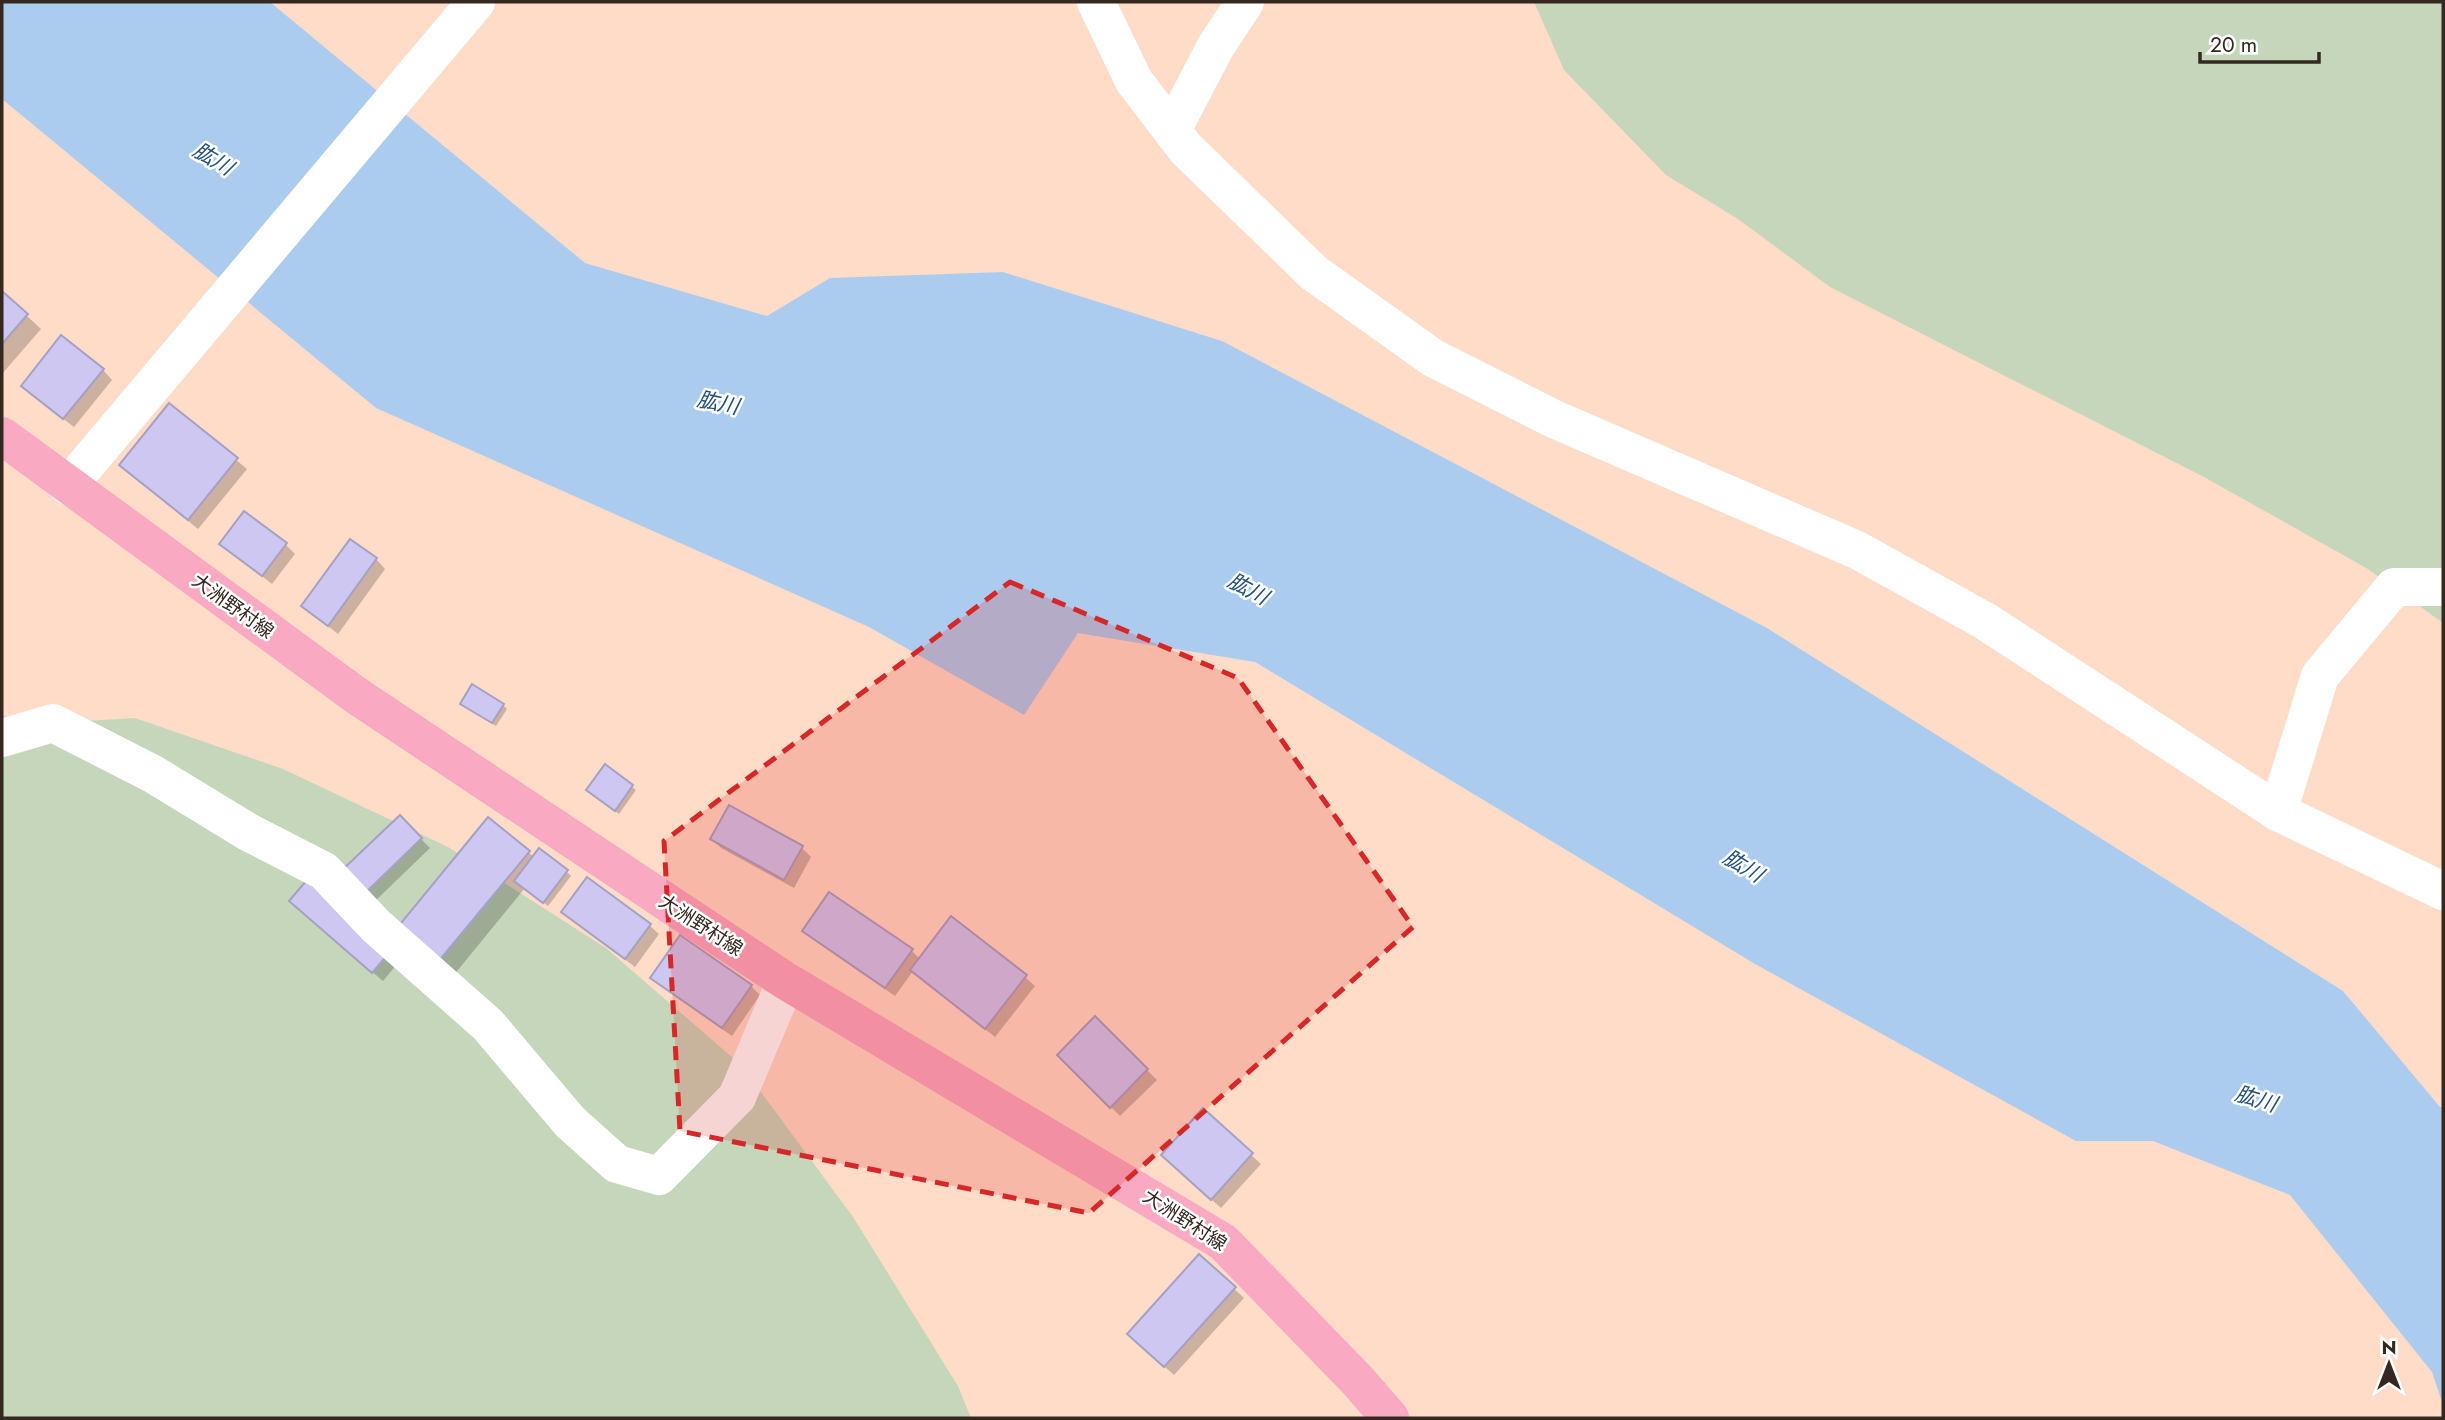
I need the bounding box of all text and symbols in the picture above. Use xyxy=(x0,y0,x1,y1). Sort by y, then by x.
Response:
scale bar xyxy=(2200,21,2319,65)
text: 20 m xyxy=(2210,30,2257,60)
water label: 肱川 xyxy=(187,135,240,184)
water label: 肱川 xyxy=(694,384,744,422)
water label: 肱川 xyxy=(1222,566,1275,613)
street label: 大洲野村線 xyxy=(187,567,279,645)
water label: 肱川 xyxy=(1717,842,1770,891)
street label: 大洲野村線 xyxy=(654,888,748,962)
water label: 肱川 xyxy=(2232,1079,2282,1120)
street label: 大洲野村線 xyxy=(1138,1183,1232,1257)
north arrow xyxy=(2354,1329,2424,1399)
text: N xyxy=(2381,1334,2397,1361)

